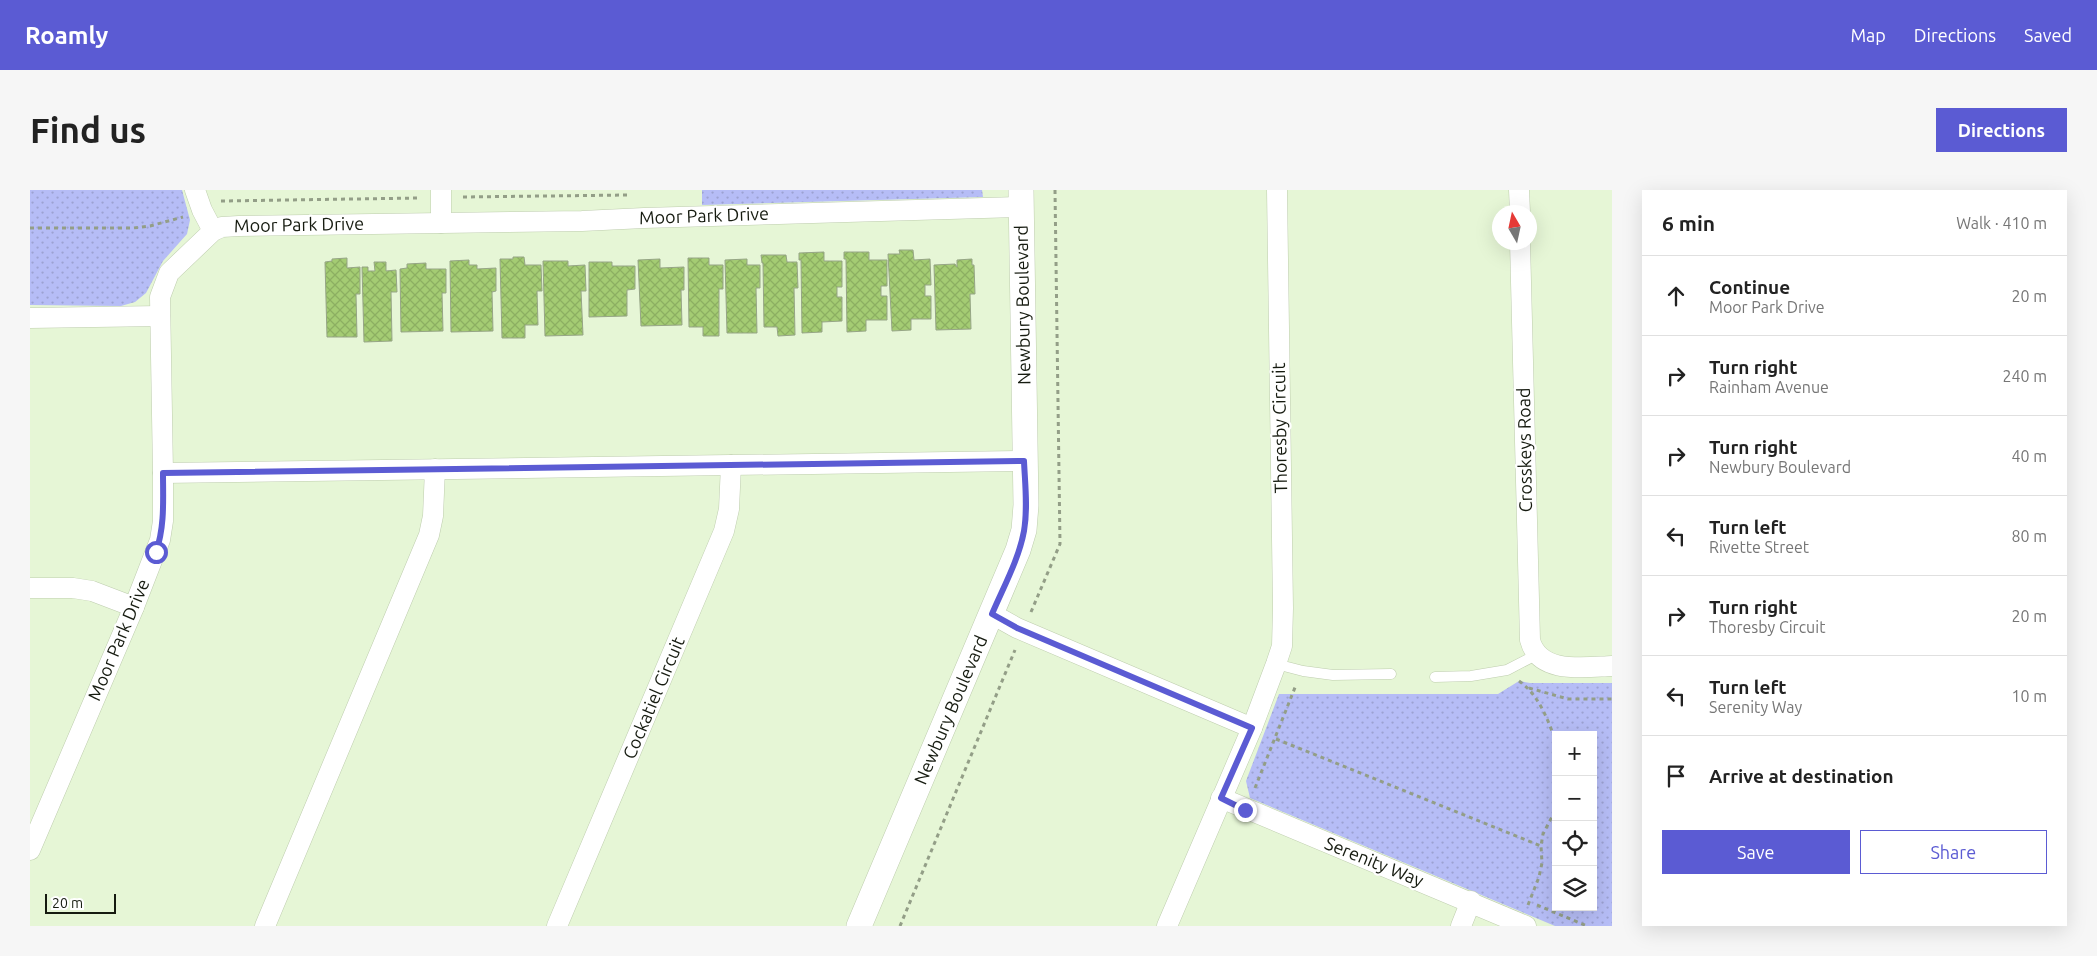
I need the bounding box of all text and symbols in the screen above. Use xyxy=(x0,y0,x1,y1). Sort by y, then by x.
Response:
text: Roamly xyxy=(25,22,108,49)
text: Map xyxy=(1850,25,1886,45)
text: Directions xyxy=(1914,25,1996,45)
text: Saved xyxy=(2024,25,2072,45)
button: Directions xyxy=(1936,108,2067,152)
text: Find us xyxy=(30,110,146,150)
street label: Moor Park Drive xyxy=(639,203,769,227)
north arrow xyxy=(1492,205,1537,250)
text: 6 min xyxy=(1662,211,1715,235)
street label: Moor Park Drive xyxy=(234,213,364,235)
text: Walk · 410 m xyxy=(1956,214,2047,232)
street label: Newbury Boulevard xyxy=(1011,225,1033,385)
text: Continue xyxy=(1709,276,1790,298)
icon: ahead xyxy=(1662,282,1690,310)
text: 20 m xyxy=(2011,287,2047,305)
text: Moor Park Drive xyxy=(1709,298,1825,316)
text: Turn right xyxy=(1709,356,1797,378)
street label: Thoresby Circuit xyxy=(1268,362,1290,494)
icon: right xyxy=(1662,362,1690,390)
text: 240 m xyxy=(2002,367,2047,385)
text: Rainham Avenue xyxy=(1709,378,1829,396)
street label: Crosskeys Road xyxy=(1513,387,1535,513)
text: Turn right xyxy=(1709,436,1797,458)
icon: right xyxy=(1662,442,1690,470)
text: 40 m xyxy=(2011,447,2047,465)
text: Newbury Boulevard xyxy=(1709,458,1851,476)
text: Turn left xyxy=(1709,516,1787,538)
icon: left xyxy=(1662,522,1690,550)
text: 80 m xyxy=(2011,527,2047,545)
text: Rivette Street xyxy=(1709,538,1809,556)
route start xyxy=(145,541,168,564)
street label: Moor Park Drive xyxy=(83,576,153,703)
text: Turn right xyxy=(1709,596,1797,618)
icon: right xyxy=(1662,602,1690,630)
text: 20 m xyxy=(2011,607,2047,625)
text: Thoresby Circuit xyxy=(1709,618,1825,636)
street label: Newbury Boulevard xyxy=(910,632,991,787)
street label: Cockatiel Circuit xyxy=(618,634,688,762)
text: Turn left xyxy=(1709,676,1787,698)
icon: left xyxy=(1662,682,1690,710)
text: 10 m xyxy=(2011,687,2047,705)
text: Serenity Way xyxy=(1709,698,1802,716)
map controls xyxy=(1552,731,1597,911)
button: + xyxy=(1552,731,1597,776)
icon: arrive xyxy=(1662,762,1690,790)
text: Arrive at destination xyxy=(1709,765,1894,787)
button: − xyxy=(1552,776,1597,821)
route end xyxy=(1234,799,1257,822)
button: locate xyxy=(1552,821,1597,866)
button: Save xyxy=(1662,830,1850,874)
button: Share xyxy=(1860,830,2047,874)
street label: Serenity Way xyxy=(1322,832,1427,890)
button: layers xyxy=(1552,866,1597,911)
scale bar xyxy=(45,891,116,914)
text: 20 m xyxy=(52,895,83,911)

